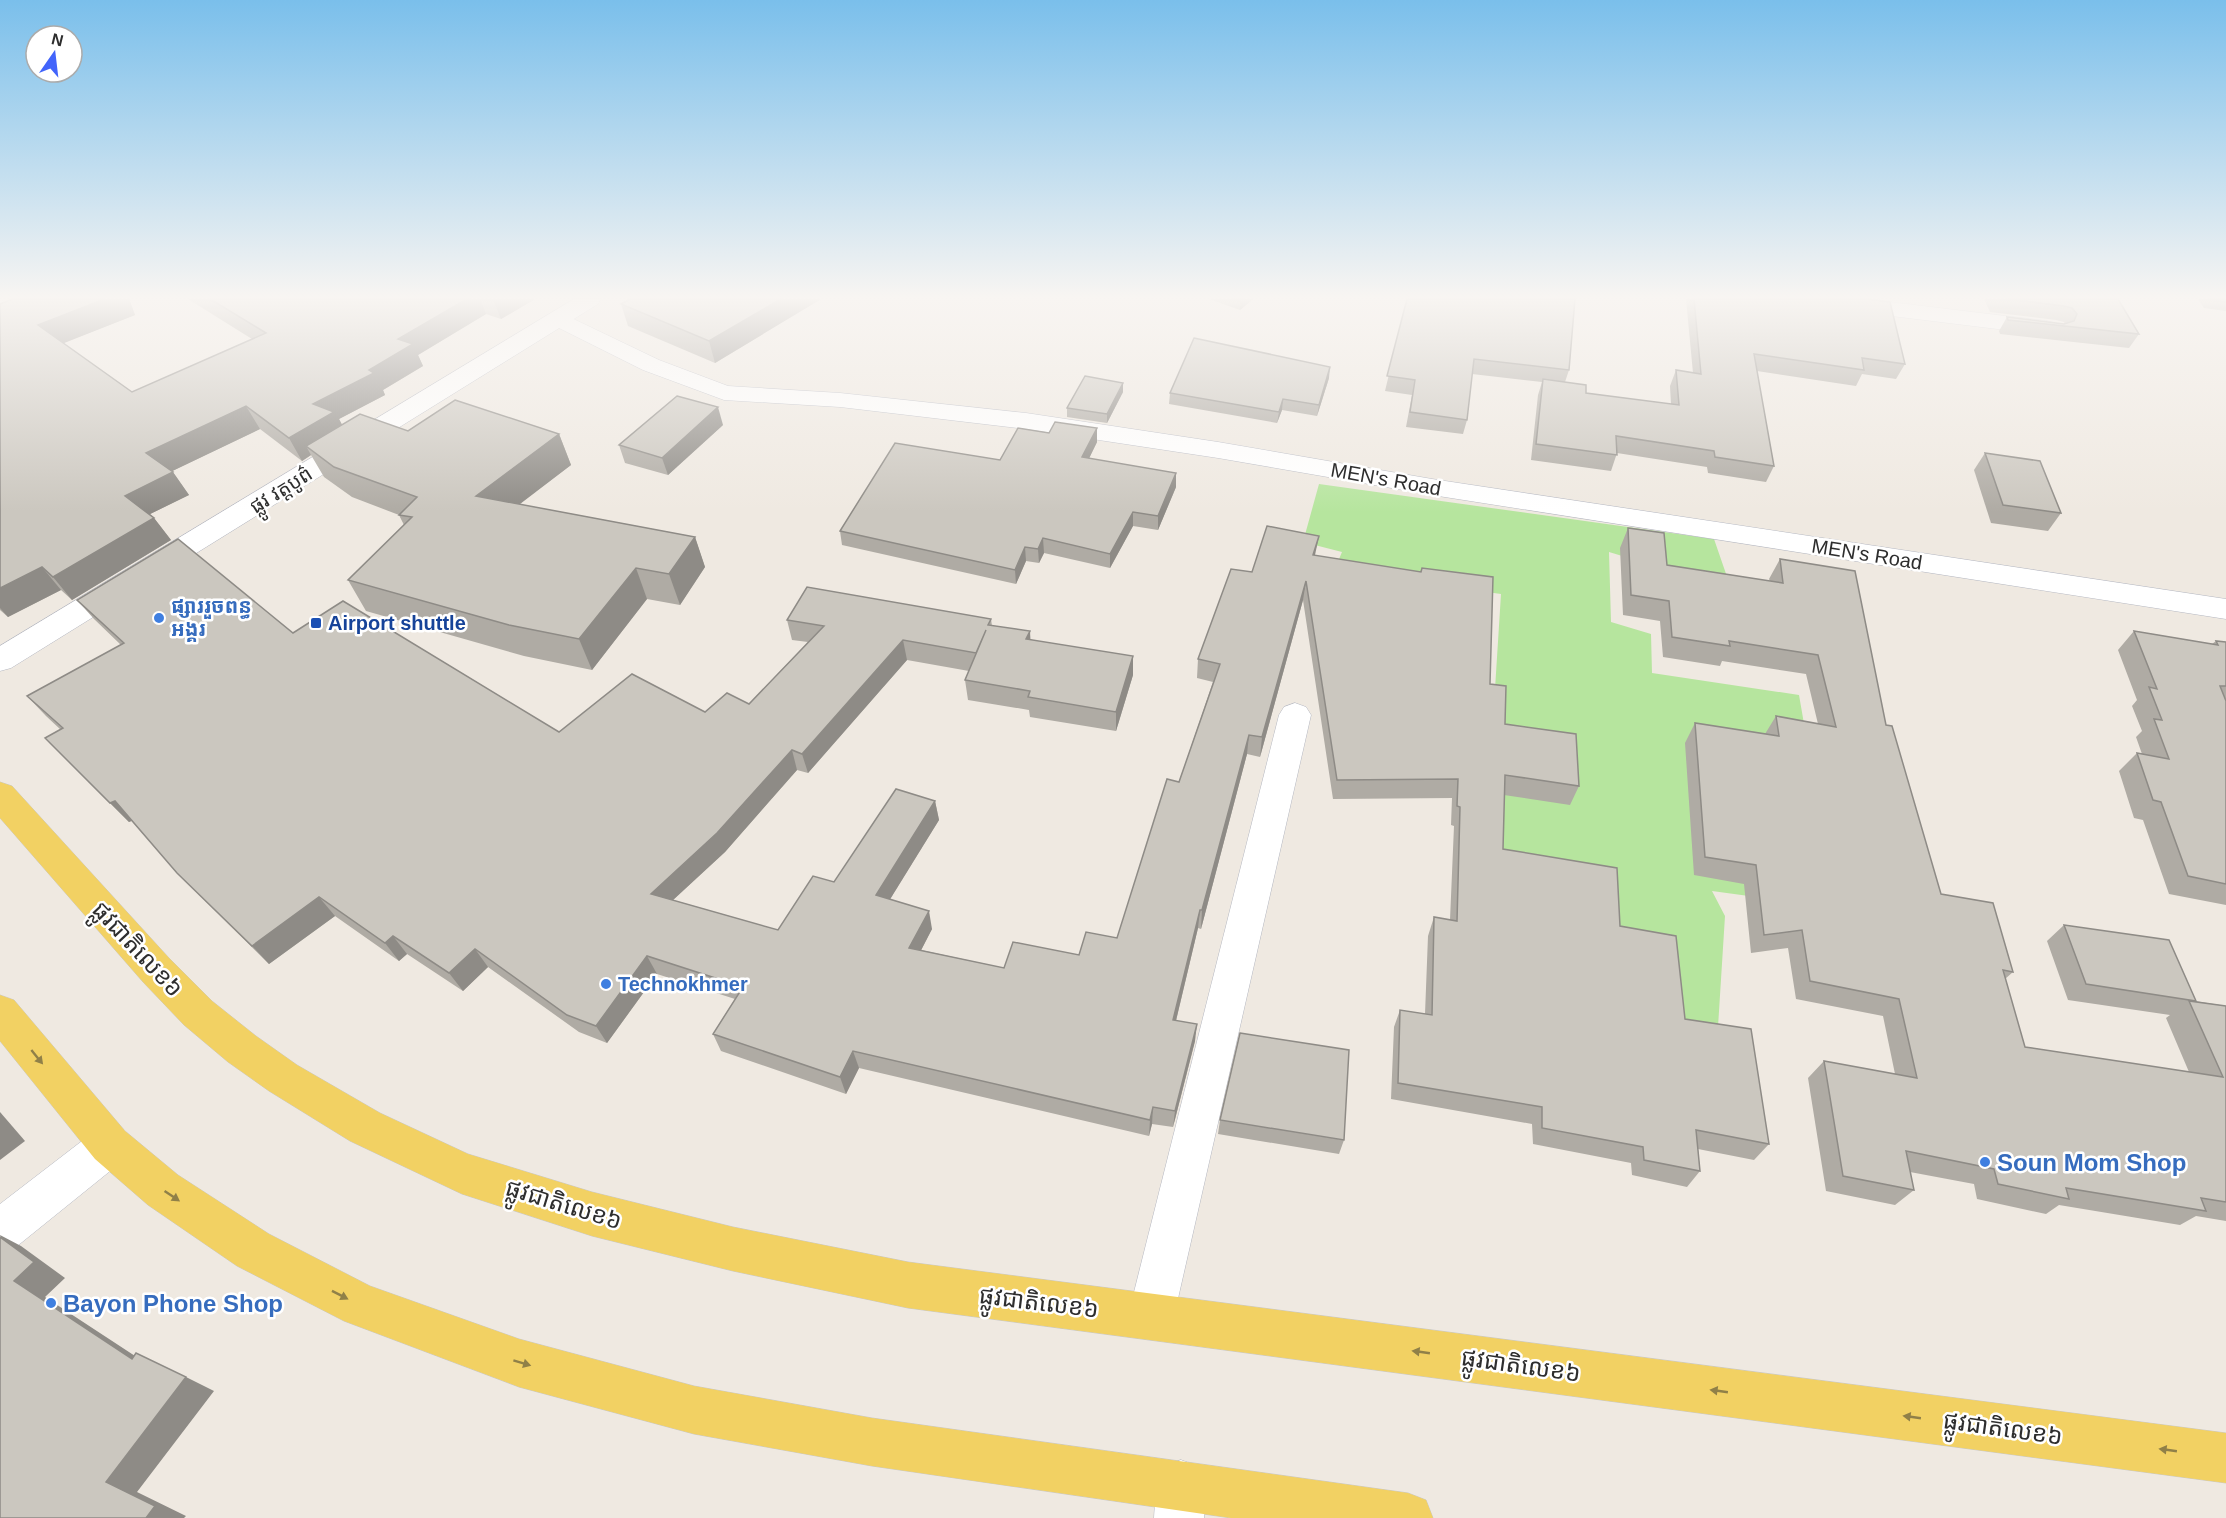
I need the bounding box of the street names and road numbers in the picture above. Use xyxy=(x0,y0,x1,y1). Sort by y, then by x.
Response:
street label: MEN's Road xyxy=(1329,458,1443,500)
street label: ផ្លូវ វត្តបូព៌ xyxy=(246,462,320,524)
street label: MEN's Road xyxy=(1810,534,1924,574)
street label: ផ្លូវជាតិលេខ៦ xyxy=(81,896,189,1008)
street label: ផ្លូវជាតិលេខ៦ xyxy=(500,1174,625,1243)
street label: ផ្លូវជាតិលេខ៦ xyxy=(977,1281,1100,1332)
street label: ផ្លូវជាតិលេខ៦ xyxy=(1458,1343,1582,1396)
street label: ផ្លូវជាតិលេខ៦ xyxy=(1940,1406,2064,1459)

